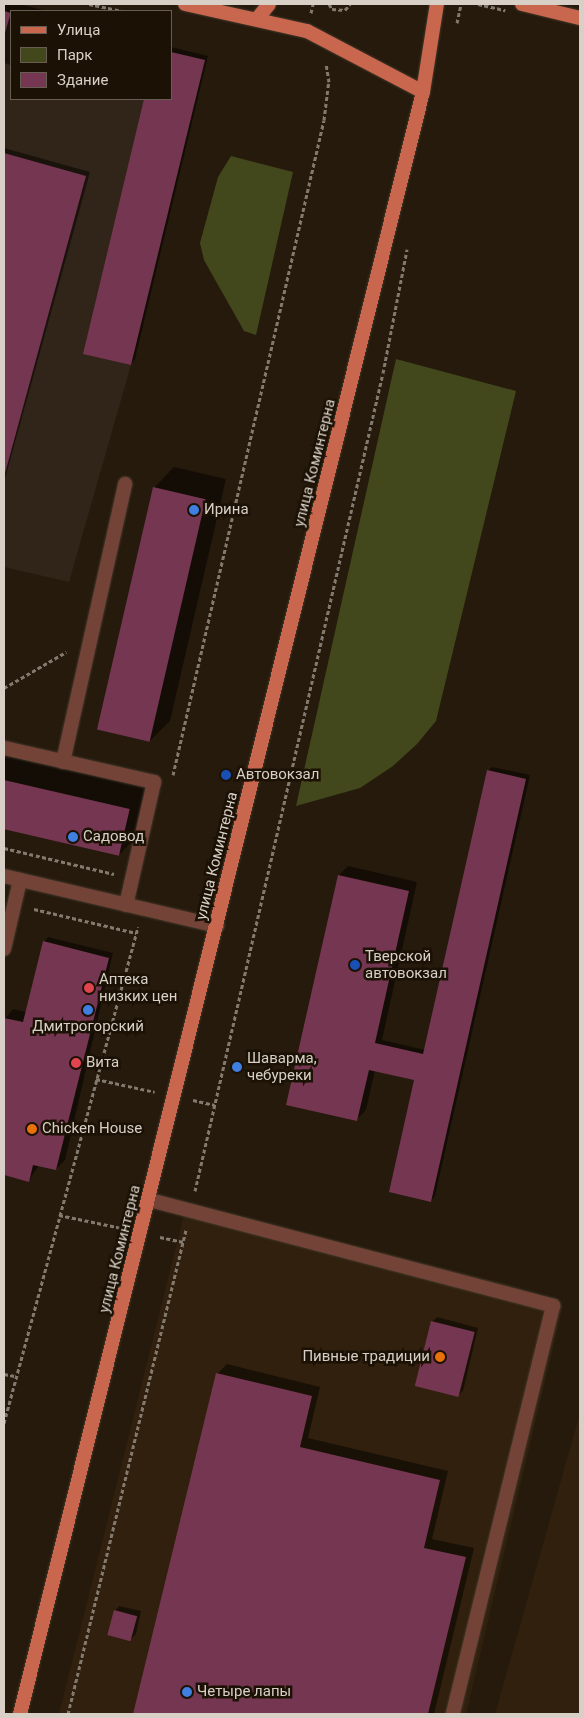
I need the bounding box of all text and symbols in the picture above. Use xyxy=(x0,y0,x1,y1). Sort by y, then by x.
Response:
legend xyxy=(10,10,172,100)
text: Улица xyxy=(57,21,100,39)
text: Парк xyxy=(57,46,92,64)
text: Здание xyxy=(57,71,108,89)
street label: улица Коминтерна xyxy=(290,397,340,529)
place label: Ирина xyxy=(204,501,249,519)
marker: Ирина xyxy=(188,504,200,516)
place label: Автовокзал xyxy=(236,766,319,784)
marker: Автовокзал xyxy=(220,769,232,781)
street label: улица Коминтерна xyxy=(192,790,242,922)
place label: Садовод xyxy=(83,828,144,846)
marker: Садовод xyxy=(67,831,79,843)
place label: Тверской автовокзал xyxy=(365,947,447,982)
marker: Тверской автовокзал xyxy=(349,959,361,971)
place label: Аптека низких цен xyxy=(99,970,177,1005)
marker: Аптека низких цен xyxy=(83,982,95,994)
marker: Дмитрогорский xyxy=(82,1004,94,1016)
place label: Дмитрогорский xyxy=(32,1018,144,1036)
place label: Шаварма, чебуреки xyxy=(247,1049,317,1084)
place label: Вита xyxy=(86,1054,119,1072)
marker: Вита xyxy=(70,1057,82,1069)
marker: Шаварма, чебуреки xyxy=(231,1061,243,1073)
place label: Chicken House xyxy=(42,1120,142,1138)
marker: Chicken House xyxy=(26,1123,38,1135)
street label: улица Коминтерна xyxy=(95,1183,145,1315)
place label: Пивные традиции xyxy=(302,1348,430,1366)
marker: Пивные традиции xyxy=(434,1351,446,1363)
place label: Четыре лапы xyxy=(197,1683,291,1701)
marker: Четыре лапы xyxy=(181,1686,193,1698)

